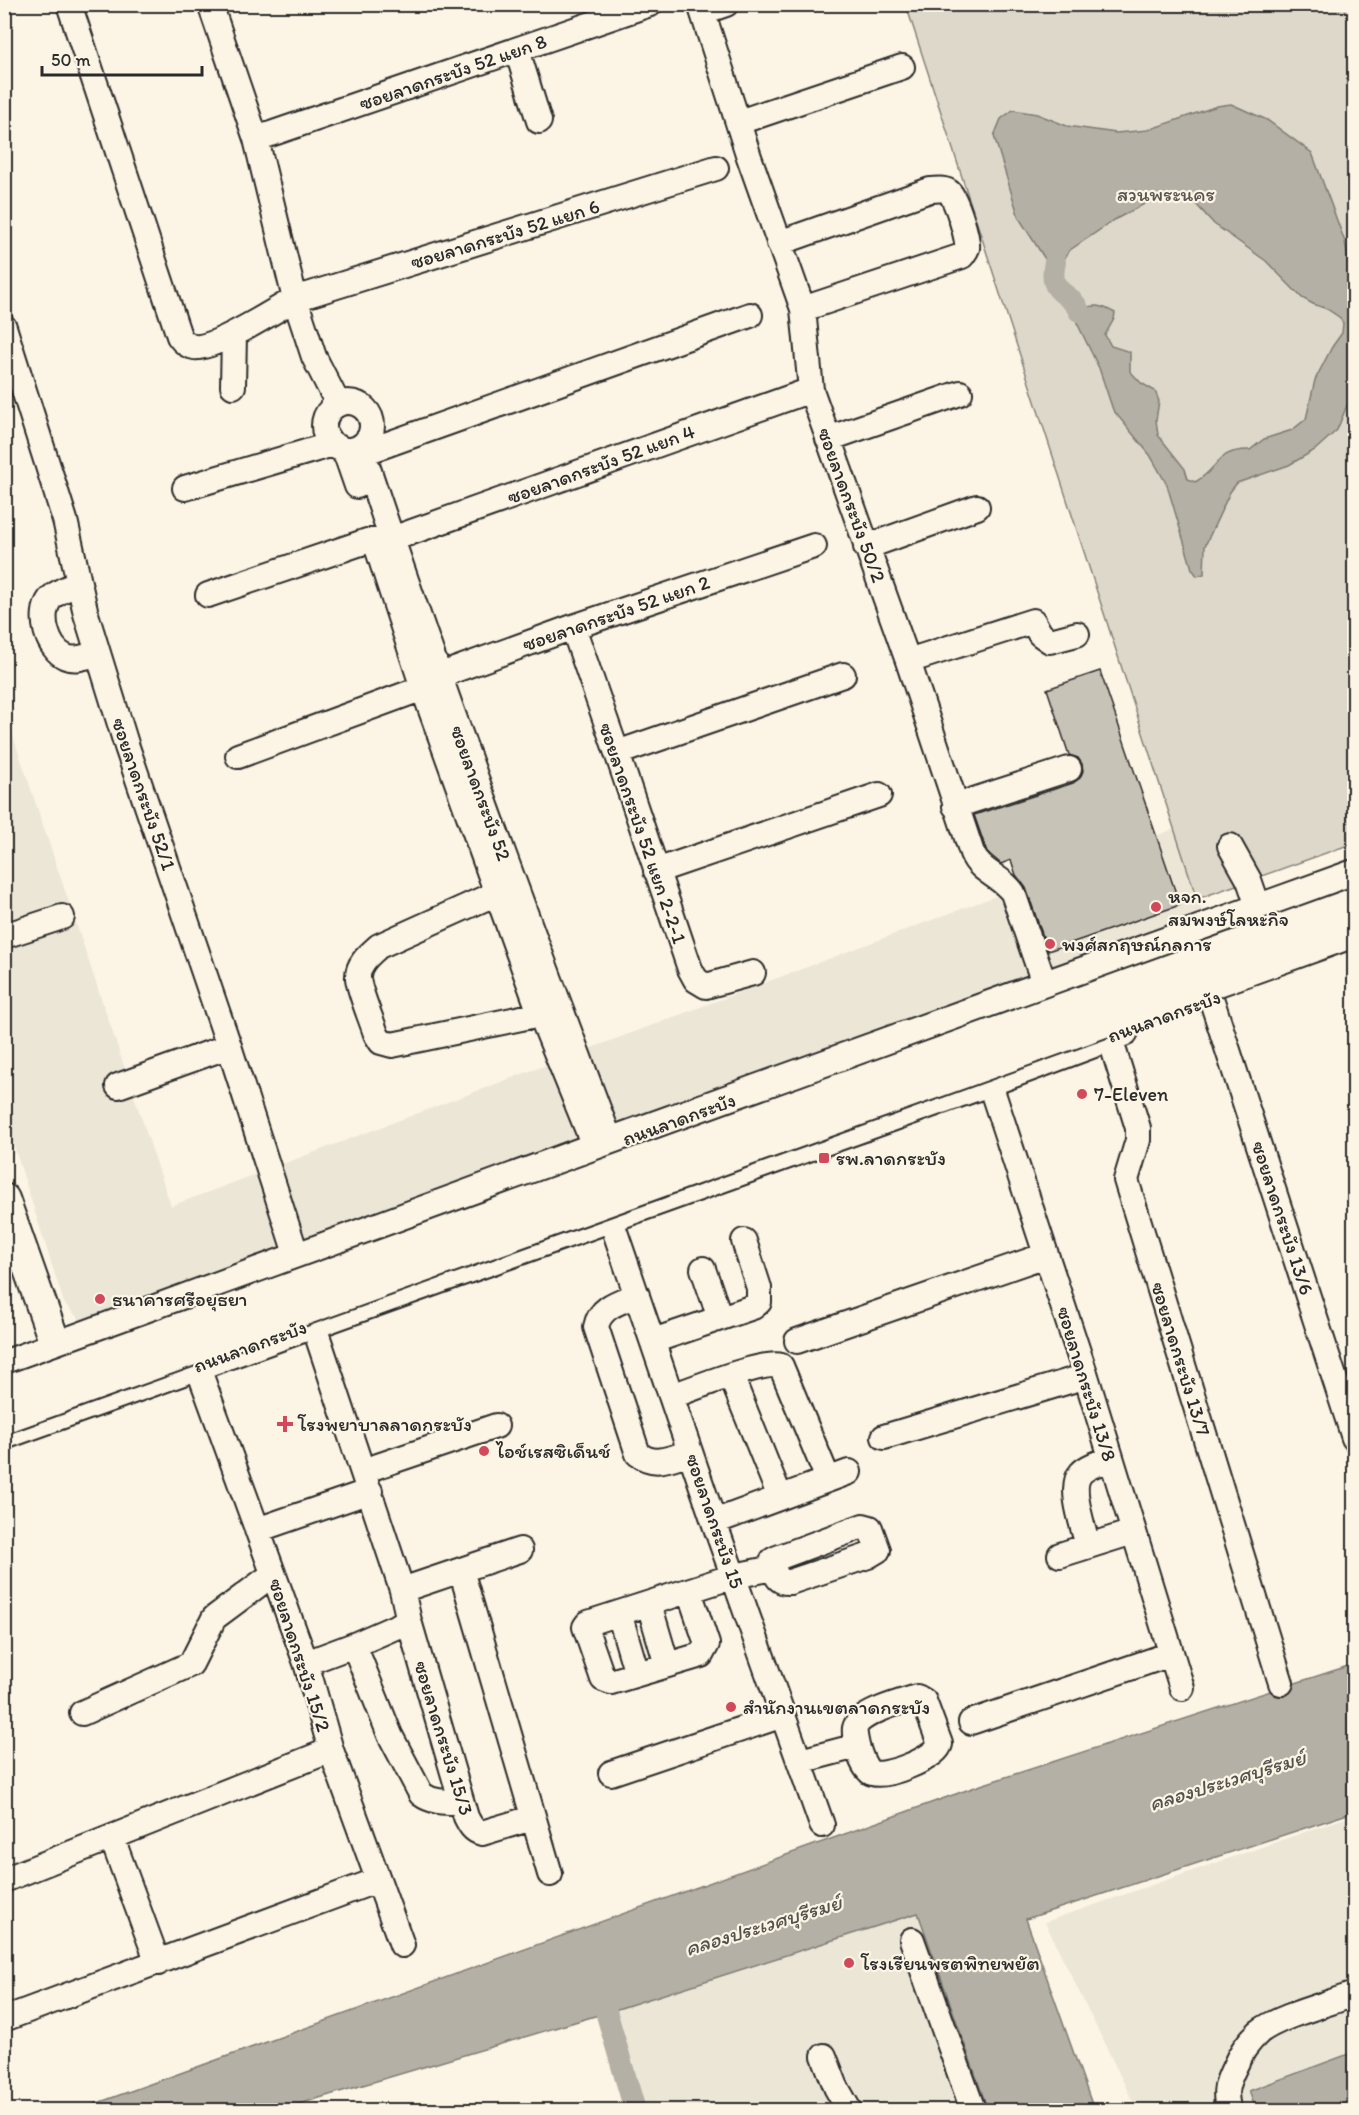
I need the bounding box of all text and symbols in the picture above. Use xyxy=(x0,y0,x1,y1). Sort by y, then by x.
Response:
street label: ซอยลาดกระบัง 52 แยก 8 xyxy=(356,29,550,115)
scale bar xyxy=(42,39,202,77)
text: 50 m xyxy=(51,49,91,71)
park label: สวนพระนคร xyxy=(1117,182,1215,206)
street label: ซอยลาดกระบัง 52 แยก 6 xyxy=(408,194,602,274)
street label: ซอยลาดกระบัง 52 แยก 4 xyxy=(504,419,698,509)
street label: ซอยลาดกระบัง 50/2 xyxy=(813,424,891,586)
street label: ซอยลาดกระบัง 52 แยก 2 xyxy=(519,570,713,656)
street label: ซอยลาดกระบัง 52/1 xyxy=(107,715,181,873)
street label: ซอยลาดกระบัง 52 แยก 2-2-1 xyxy=(594,719,692,947)
street label: ซอยลาดกระบัง 52 xyxy=(445,722,517,864)
place label: หจก. สมพงษ์โลหะกิจ xyxy=(1168,884,1289,931)
marker: หจก. สมพงษ์โลหะกิจ xyxy=(1149,900,1163,914)
place label: พงศ์สกฤษณ์กลการ xyxy=(1062,932,1212,956)
marker: พงศ์สกฤษณ์กลการ xyxy=(1043,937,1057,951)
street label: ถนนลาดกระบัง xyxy=(1104,984,1224,1048)
place label: 7-Eleven xyxy=(1094,1082,1168,1106)
street label: ถนนลาดกระบัง xyxy=(619,1087,739,1151)
marker: 7-Eleven xyxy=(1075,1087,1089,1101)
street label: ซอยลาดกระบัง 13/6 xyxy=(1247,1138,1319,1298)
place label: รพ.ลาดกระบัง xyxy=(836,1146,946,1170)
marker: รพ.ลาดกระบัง xyxy=(817,1151,831,1165)
street label: ซอยลาดกระบัง 13/7 xyxy=(1146,1279,1216,1439)
place label: ธนาคารศรีอยุธยา xyxy=(112,1287,247,1312)
marker: ธนาคารศรีอยุธยา xyxy=(93,1292,107,1306)
street label: ซอยลาดกระบัง 13/8 xyxy=(1052,1304,1122,1464)
street label: ถนนลาดกระบัง xyxy=(190,1314,310,1378)
place label: โรงพยาบาลลาดกระบัง xyxy=(297,1412,472,1436)
marker: โรงพยาบาลลาดกระบัง xyxy=(276,1415,294,1433)
place label: ไอช์เรสซิเด็นช์ xyxy=(495,1439,611,1463)
marker: ไอช์เรสซิเด็นช์ xyxy=(477,1444,491,1458)
street label: ซอยลาดกระบัง 15 xyxy=(681,1451,749,1591)
street label: ซอยลาดกระบัง 15/2 xyxy=(264,1575,336,1735)
street label: ซอยลาดกระบัง 15/3 xyxy=(409,1658,479,1818)
place label: สำนักงานเขตลาดกระบัง xyxy=(743,1695,930,1719)
marker: สำนักงานเขตลาดกระบัง xyxy=(724,1700,738,1714)
water label: คลองประเวศบุรีรมย์ xyxy=(1146,1743,1312,1818)
water label: คลองประเวศบุรีรมย์ xyxy=(682,1888,848,1963)
place label: โรงเรียนพรตพิทยพยัต xyxy=(860,1951,1040,1975)
marker: โรงเรียนพรตพิทยพยัต xyxy=(842,1956,856,1970)

